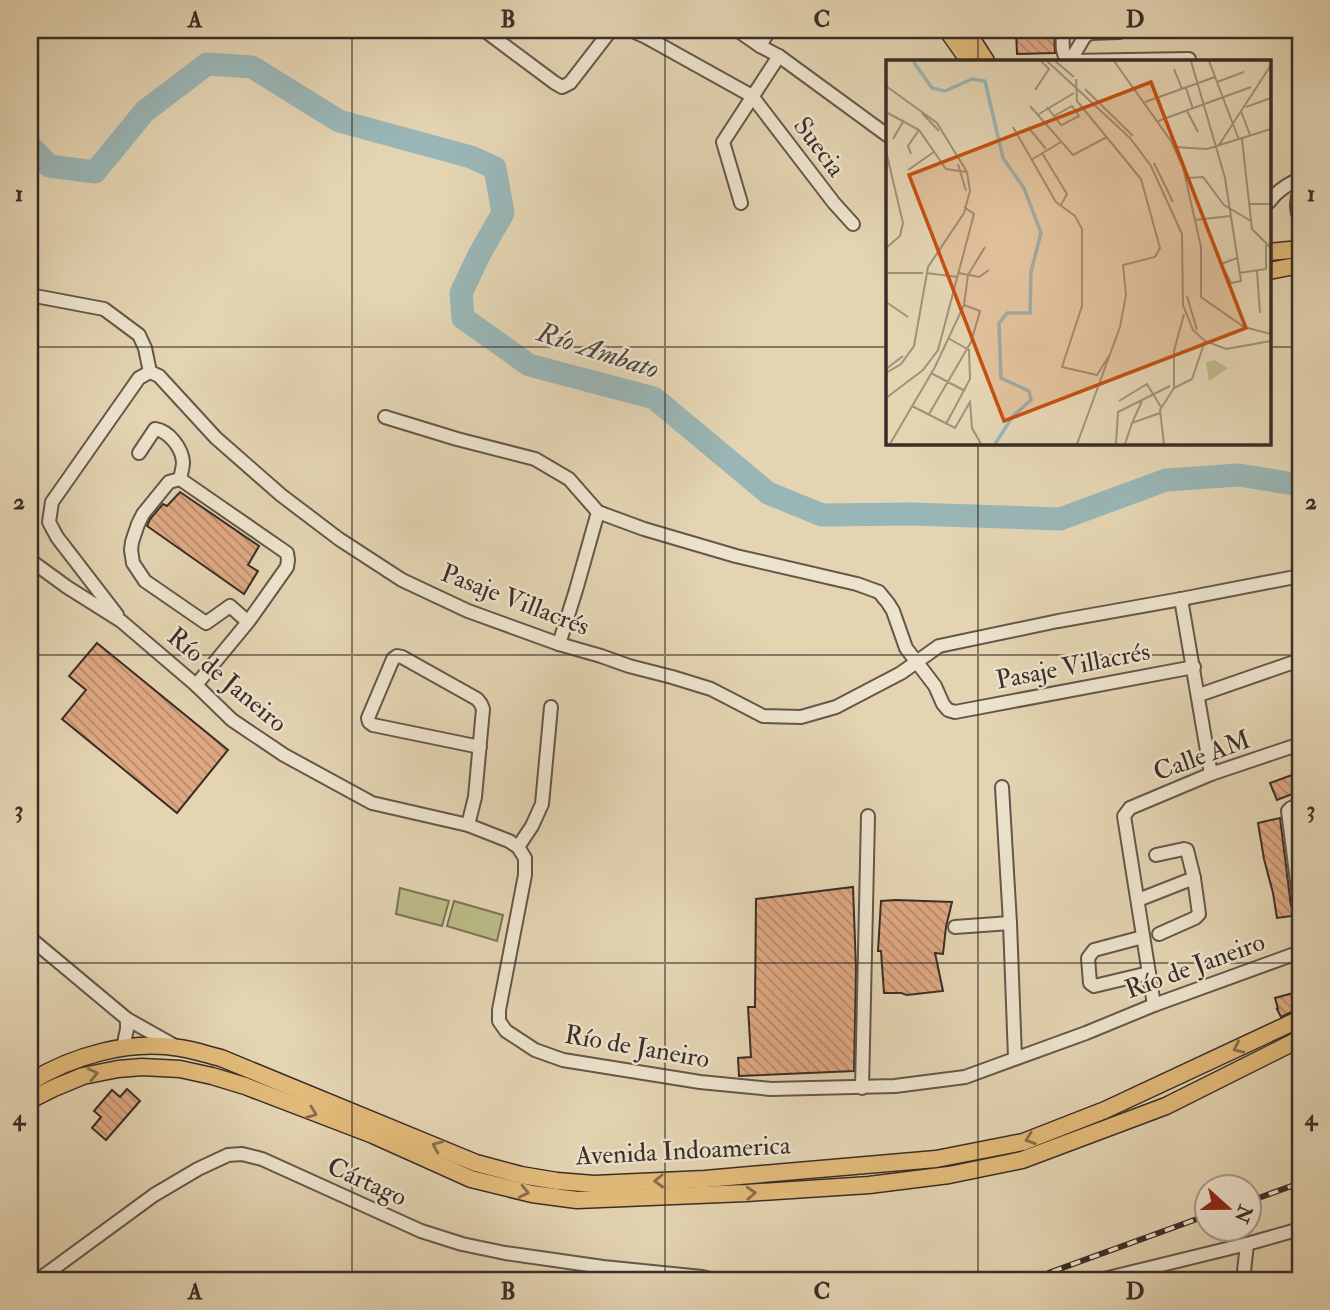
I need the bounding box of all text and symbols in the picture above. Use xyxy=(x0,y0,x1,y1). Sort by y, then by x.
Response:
text: A xyxy=(187,5,203,34)
text: B xyxy=(500,5,516,34)
text: C xyxy=(814,5,830,34)
text: D xyxy=(1126,5,1144,34)
inset map xyxy=(886,60,1270,444)
street label: Suecia xyxy=(786,111,852,184)
text: 1 xyxy=(15,179,23,208)
text: 1 xyxy=(1307,179,1315,208)
water label: Río Ambato xyxy=(532,315,663,387)
text: 2 xyxy=(13,487,25,516)
text: 2 xyxy=(1305,487,1317,516)
street label: Pasaje Villacrés xyxy=(436,557,594,643)
street label: Río de Janeiro xyxy=(161,621,293,739)
street label: Pasaje Villacrés xyxy=(993,635,1153,697)
street label: Calle AM xyxy=(1149,724,1255,788)
text: 3 xyxy=(15,795,23,824)
text: 3 xyxy=(1307,795,1315,824)
street label: Río de Janeiro xyxy=(1121,926,1269,1006)
street label: Río de Janeiro xyxy=(562,1019,712,1075)
one-way arrow xyxy=(1233,1040,1246,1054)
one-way arrow xyxy=(86,1068,98,1083)
text: 4 xyxy=(12,1103,27,1132)
text: 4 xyxy=(1304,1103,1319,1132)
one-way arrow xyxy=(305,1104,317,1118)
street label: Avenida Indoamerica xyxy=(574,1129,792,1173)
one-way arrow xyxy=(1024,1131,1037,1145)
one-way arrow xyxy=(432,1141,444,1155)
street label: Cártago xyxy=(322,1150,412,1214)
one-way arrow xyxy=(653,1173,664,1188)
north arrow xyxy=(1194,1174,1264,1244)
one-way arrow xyxy=(518,1184,530,1198)
one-way arrow xyxy=(746,1186,757,1201)
text: N xyxy=(1228,1201,1258,1227)
text: A xyxy=(187,1277,203,1306)
text: B xyxy=(500,1277,516,1306)
text: C xyxy=(814,1277,830,1306)
text: D xyxy=(1126,1277,1144,1306)

